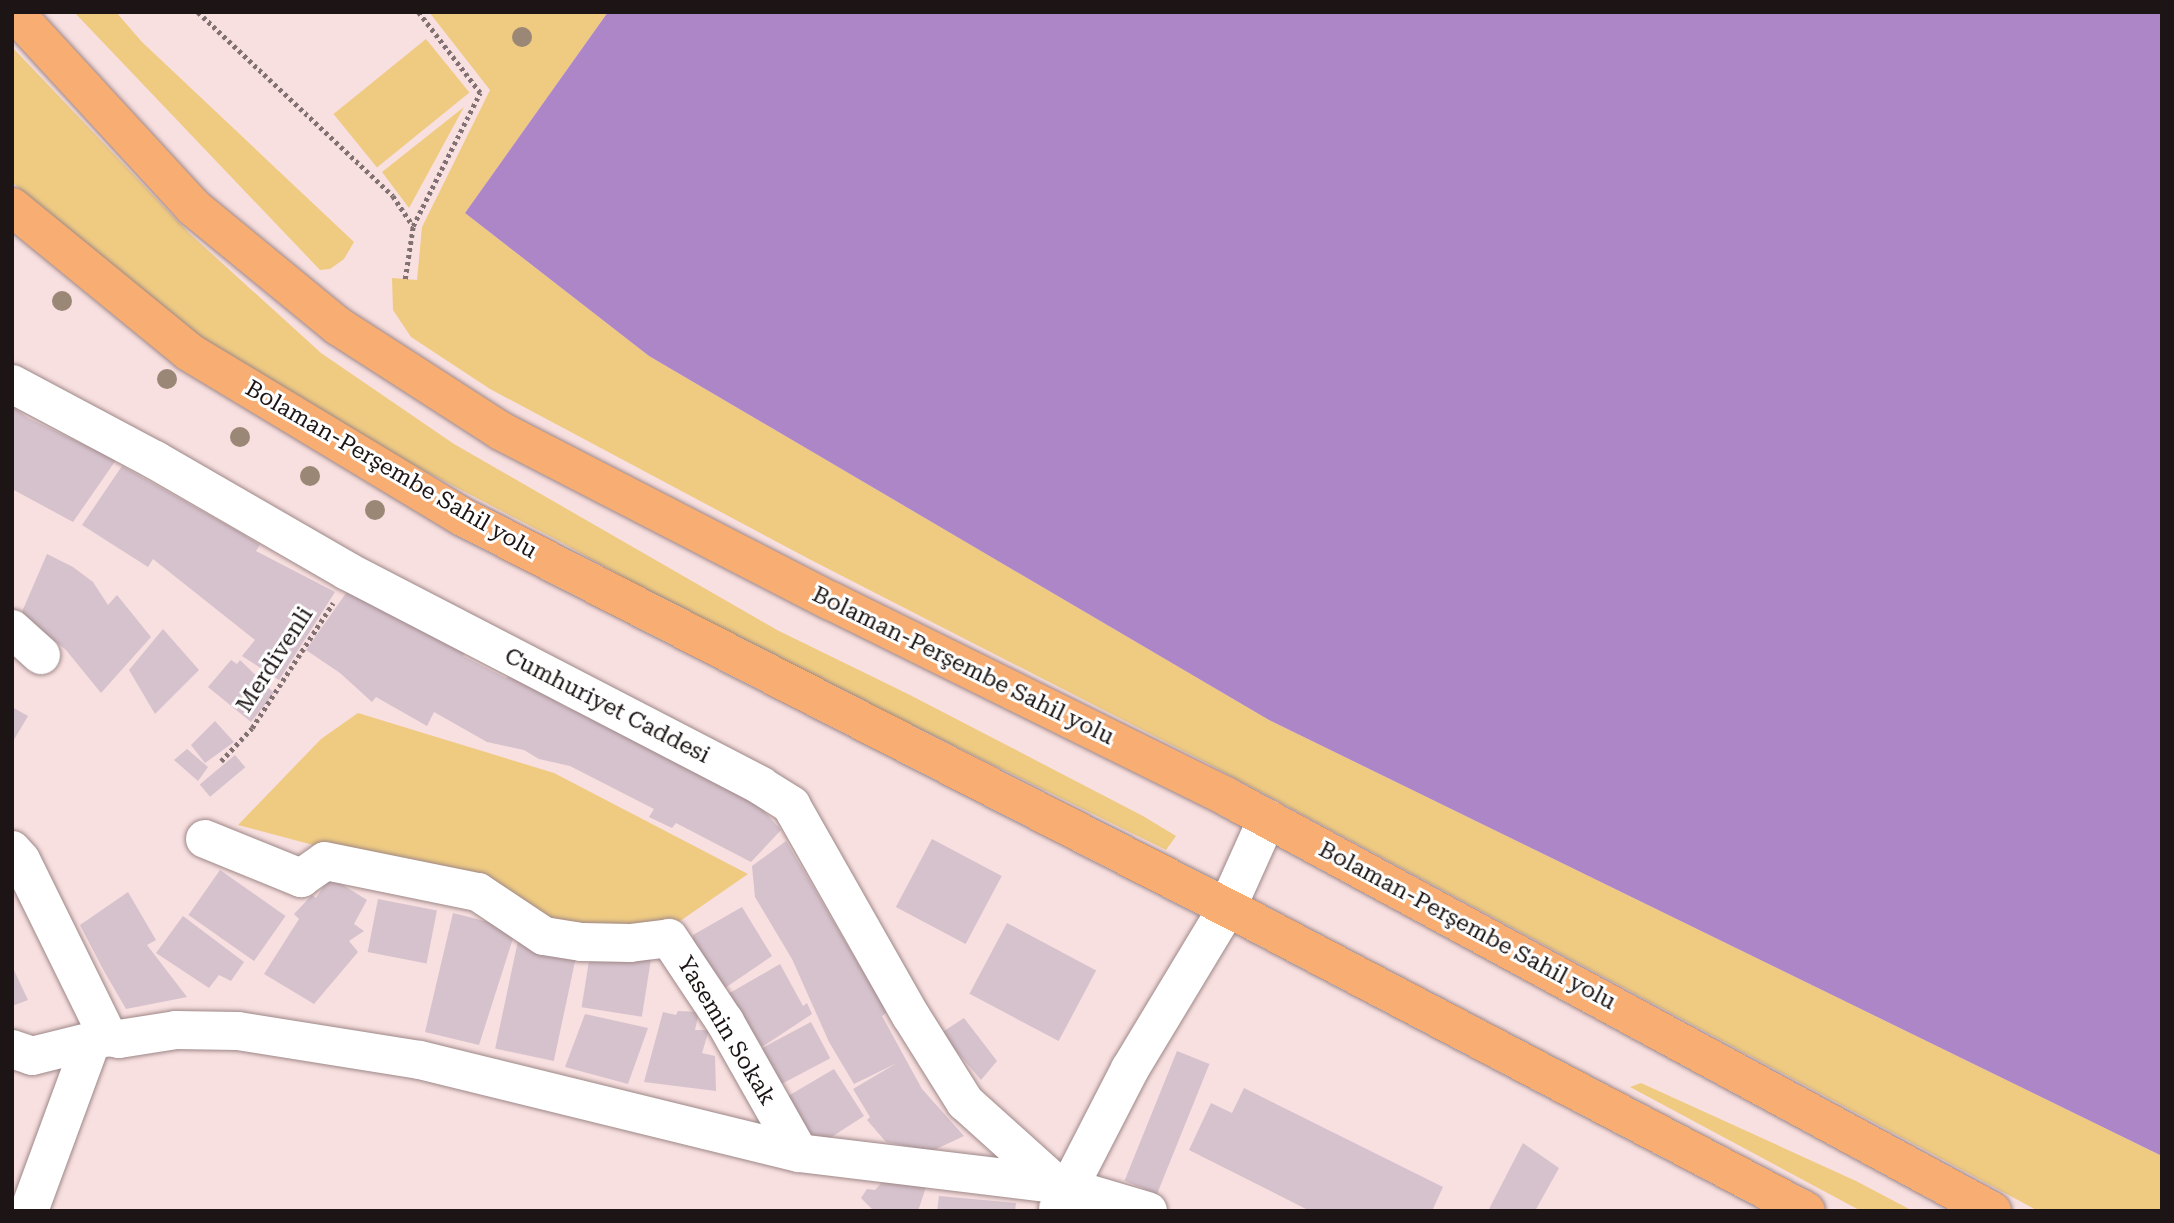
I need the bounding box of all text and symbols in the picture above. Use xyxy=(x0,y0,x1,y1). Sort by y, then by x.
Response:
street label: Bolaman-Perşembe Sahil yolu xyxy=(240,375,542,565)
street label: Bolaman-Perşembe Sahil yolu xyxy=(808,581,1118,751)
street label: Merdivenli xyxy=(231,602,319,718)
street label: Cumhuriyet Caddesi xyxy=(500,642,714,770)
street label: Bolaman-Perşembe Sahil yolu xyxy=(1314,836,1620,1016)
street label: Yasemin Sokak xyxy=(671,952,781,1110)

